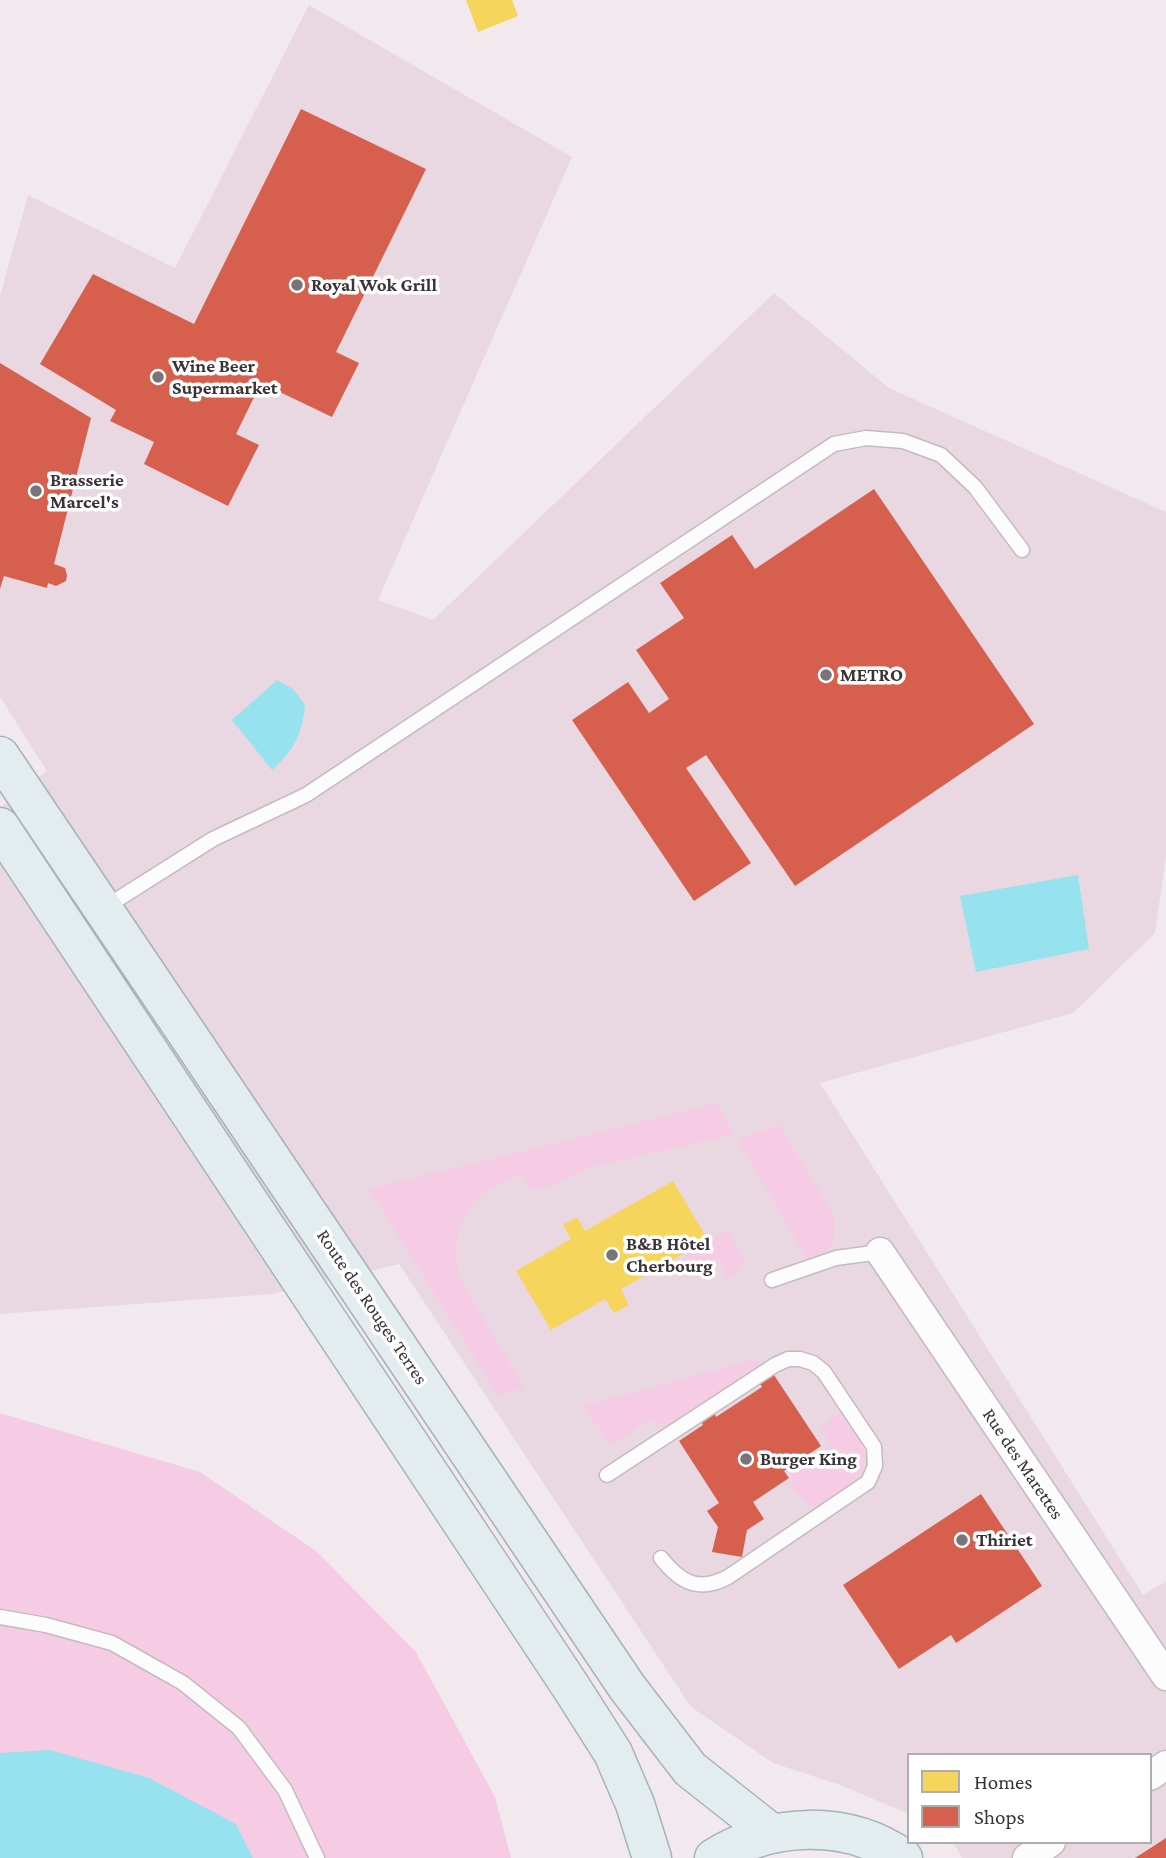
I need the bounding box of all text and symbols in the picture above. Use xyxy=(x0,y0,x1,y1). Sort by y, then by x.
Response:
place label: Royal Wok Grill xyxy=(311,274,437,296)
marker: Royal Wok Grill xyxy=(289,277,305,293)
place label: Wine Beer Supermarket xyxy=(172,355,278,399)
marker: Wine Beer Supermarket xyxy=(150,369,166,385)
place label: Brasserie Marcel's xyxy=(50,469,124,513)
marker: Brasserie Marcel's xyxy=(28,483,44,499)
place label: METRO xyxy=(840,664,903,686)
marker: METRO xyxy=(818,667,834,683)
street label: Route des Rouges Terres xyxy=(312,1225,432,1389)
place label: B&B Hôtel Cherbourg xyxy=(626,1233,713,1277)
marker: B&B Hôtel Cherbourg xyxy=(604,1247,620,1263)
street label: Rue des Marettes xyxy=(977,1404,1069,1524)
place label: Burger King xyxy=(760,1448,857,1470)
marker: Burger King xyxy=(738,1451,754,1467)
place label: Thiriet xyxy=(976,1529,1033,1551)
marker: Thiriet xyxy=(954,1532,970,1548)
legend xyxy=(907,1753,1152,1844)
text: Homes xyxy=(974,1770,1033,1794)
text: Shops xyxy=(974,1805,1025,1829)

